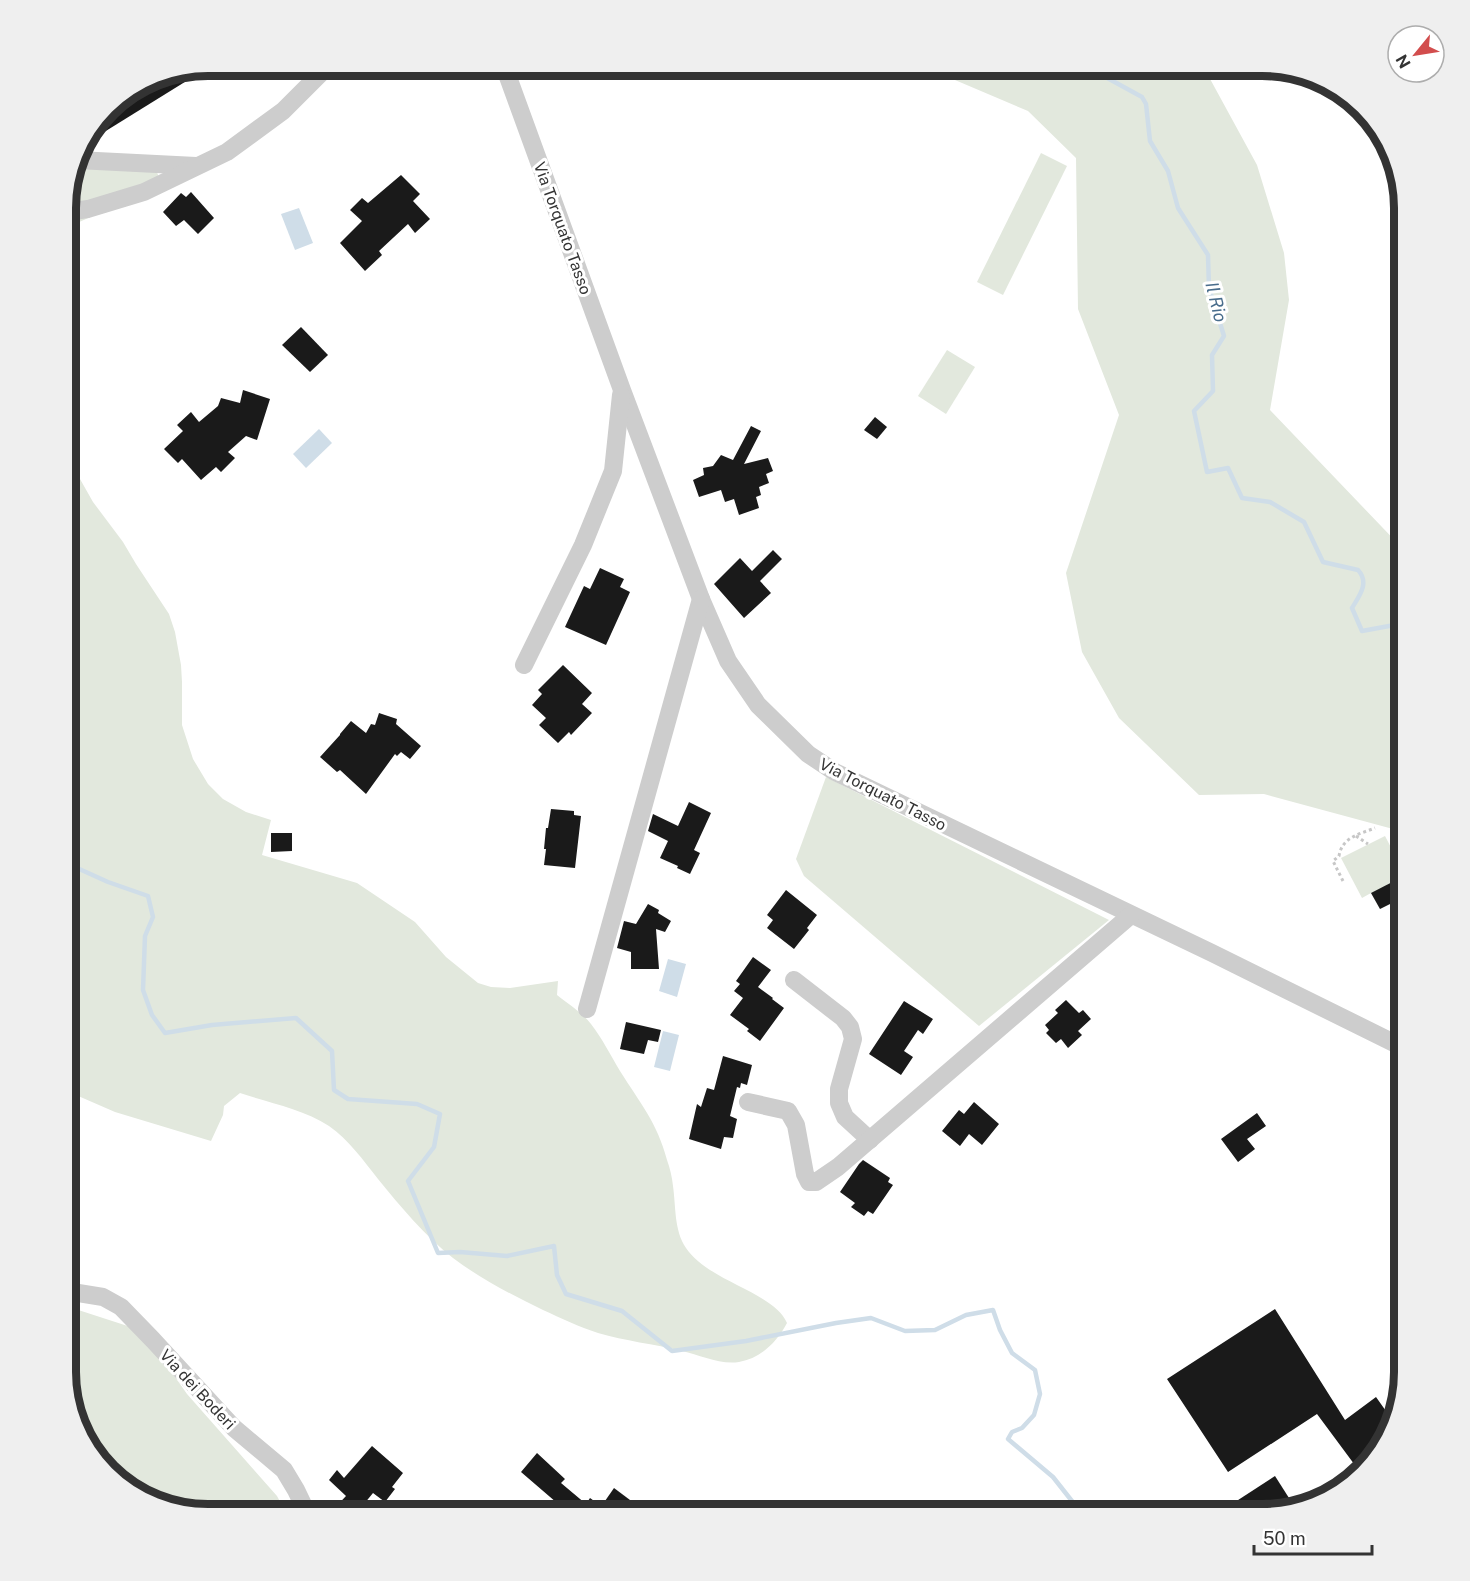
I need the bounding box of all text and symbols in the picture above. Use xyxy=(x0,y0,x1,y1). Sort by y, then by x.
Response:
north arrow xyxy=(1386,24,1446,84)
text: N xyxy=(1392,51,1415,71)
street label: Via Torquato Tasso xyxy=(530,159,595,297)
water label: Il Rio xyxy=(1201,280,1232,324)
street label: Via Torquato Tasso xyxy=(816,754,949,835)
street label: Via dei Boderi xyxy=(156,1345,239,1433)
scale bar xyxy=(1254,1518,1372,1556)
text: 50 m xyxy=(1263,1528,1306,1549)

